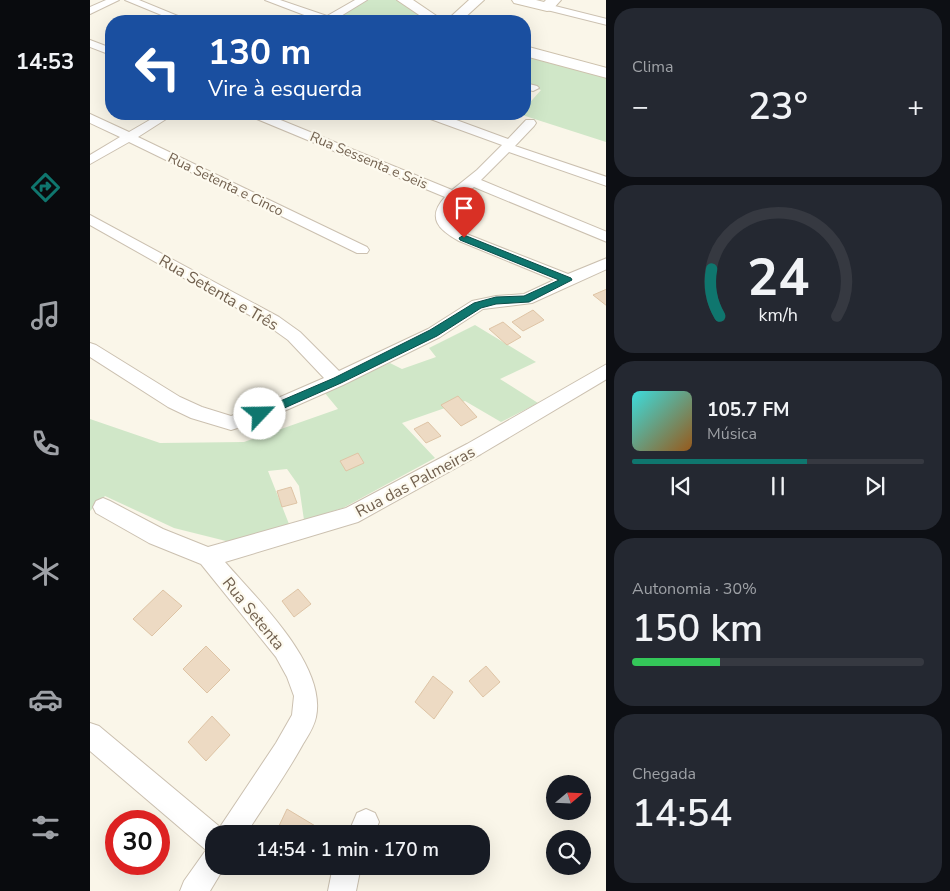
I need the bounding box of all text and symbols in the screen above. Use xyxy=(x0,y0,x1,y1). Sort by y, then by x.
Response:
text: 130 m xyxy=(208,29,311,76)
icon: left xyxy=(125,35,190,100)
text: 14:53 xyxy=(16,47,74,77)
text: Clima xyxy=(632,56,673,78)
text: Vire à esquerda xyxy=(208,74,362,104)
text: 23° xyxy=(748,81,808,132)
text: − xyxy=(632,88,649,126)
text: + xyxy=(907,88,924,126)
street label: Rua Sessenta e Seis xyxy=(307,127,431,194)
street label: Rua Setenta e Cinco xyxy=(165,148,287,221)
icon: directions xyxy=(28,170,63,205)
pin xyxy=(443,187,485,238)
icon: arrive xyxy=(450,194,478,222)
text: 24 xyxy=(747,242,809,313)
street label: Rua Setenta e Três xyxy=(155,250,282,336)
icon: music xyxy=(28,298,63,333)
text: km/h xyxy=(758,303,798,327)
position arrow xyxy=(233,387,285,439)
text: 105.7 FM xyxy=(707,397,790,423)
text: Música xyxy=(707,423,757,445)
icon: phone xyxy=(28,426,63,461)
street label: Rua das Palmeiras xyxy=(352,441,479,523)
icon: previous xyxy=(667,472,695,500)
icon: pause xyxy=(764,472,792,500)
icon: next xyxy=(861,472,889,500)
icon: climate xyxy=(28,554,63,589)
street label: Rua Setenta xyxy=(217,573,289,655)
text: Autonomia · 30% xyxy=(632,578,757,600)
text: 150 km xyxy=(632,603,763,654)
icon: car xyxy=(28,682,63,717)
text: Chegada xyxy=(632,763,696,785)
north arrow xyxy=(546,775,591,820)
map controls xyxy=(546,775,591,875)
text: 14:54 xyxy=(632,788,732,839)
icon: filters xyxy=(28,810,63,845)
speed limit sign: 30 xyxy=(105,810,170,875)
button: search xyxy=(546,830,591,875)
text: 14:54 · 1 min · 170 m xyxy=(256,837,439,863)

